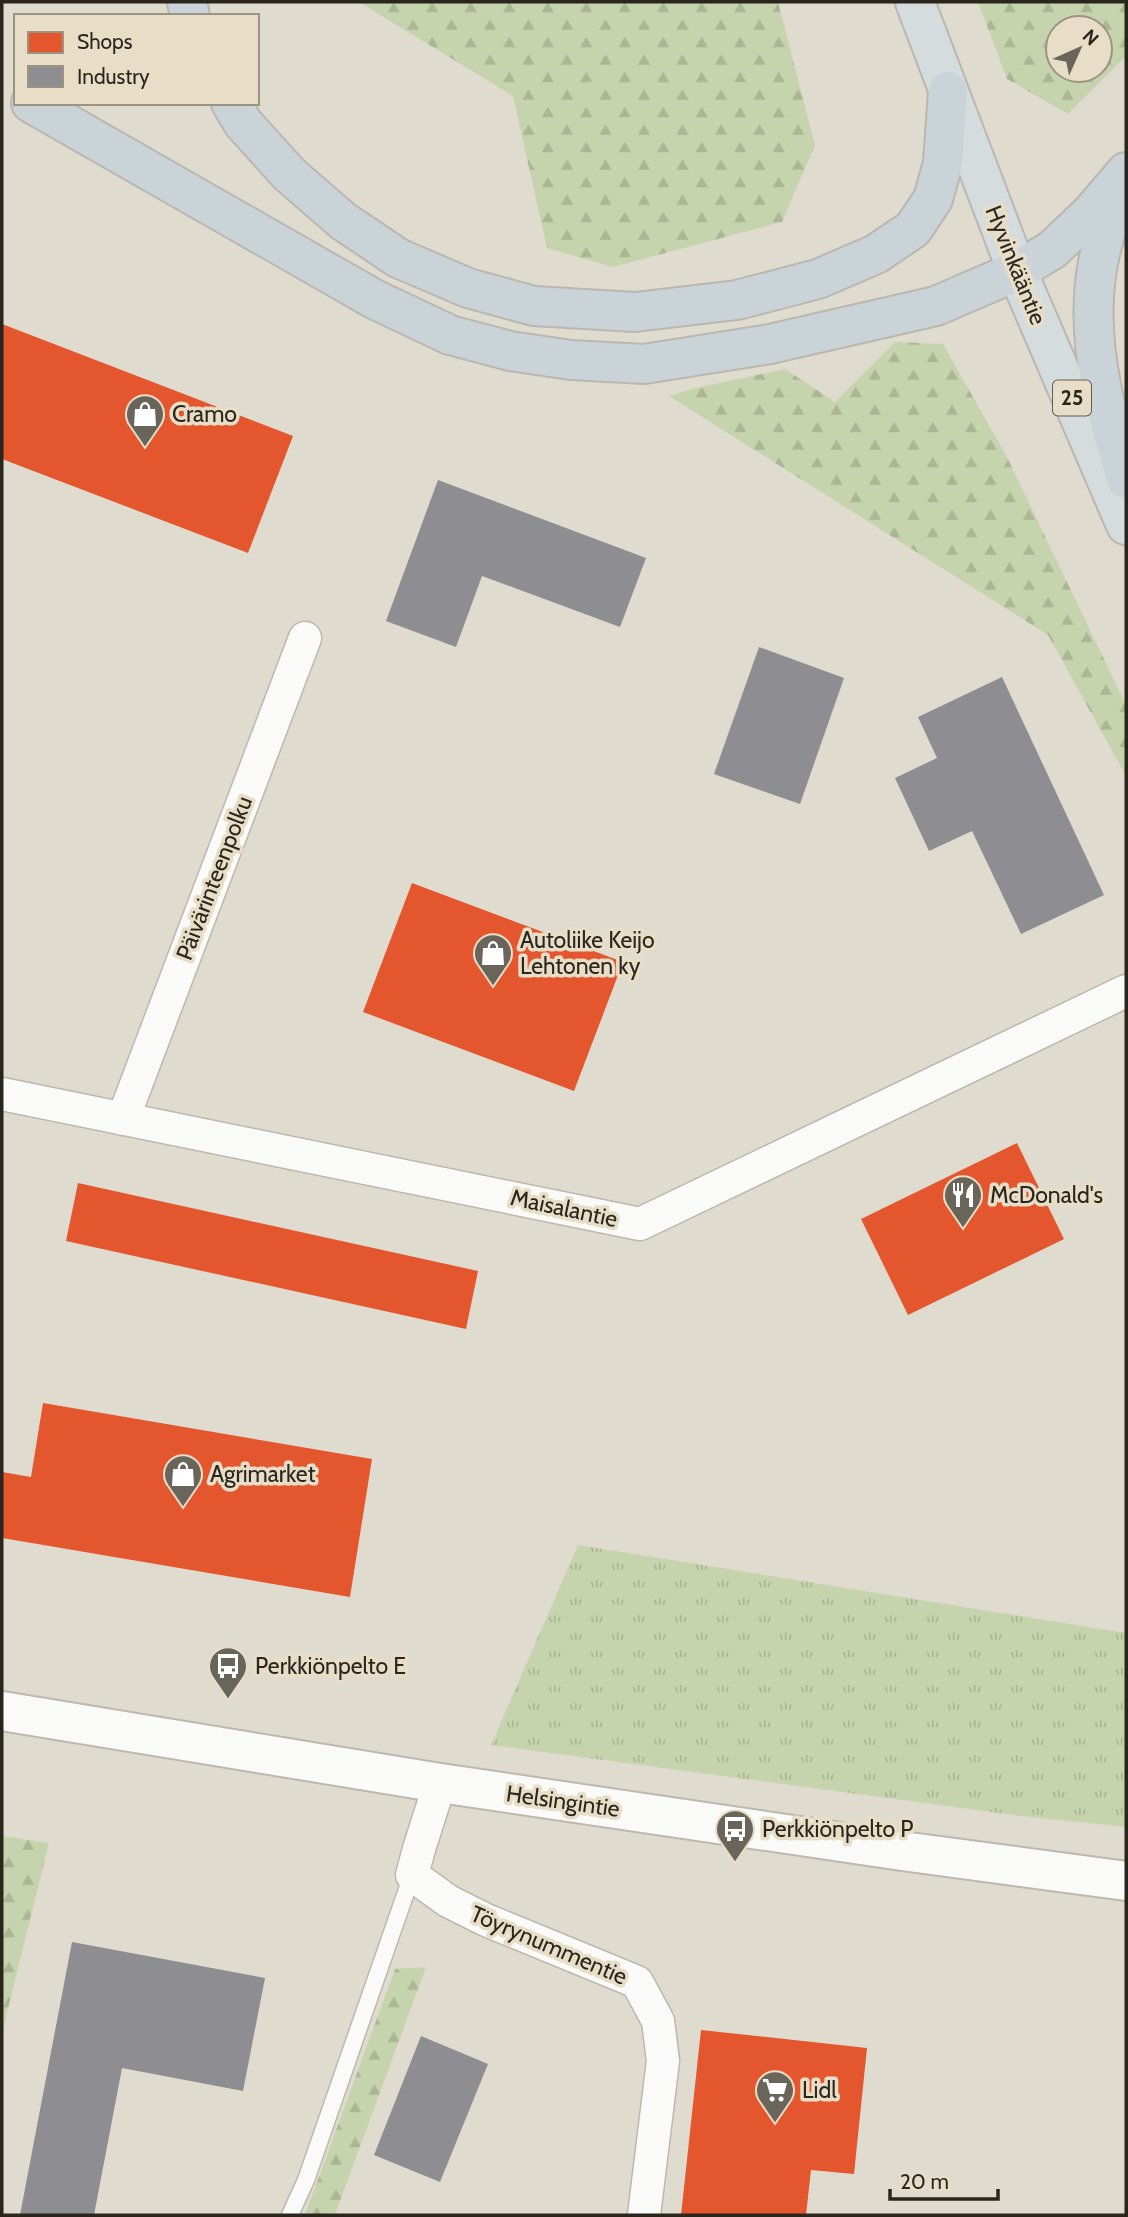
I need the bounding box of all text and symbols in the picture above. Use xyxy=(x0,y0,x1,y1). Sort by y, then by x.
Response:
legend xyxy=(14,14,259,105)
north arrow xyxy=(1044,14,1114,84)
text: N xyxy=(1078,24,1104,50)
text: Shops xyxy=(77,29,133,54)
text: Industry xyxy=(77,64,150,89)
street label: Hyvinkääntie xyxy=(979,201,1053,329)
road number: 25 xyxy=(1053,380,1091,416)
shop icon: Cramo xyxy=(124,393,166,448)
place label: Cramo xyxy=(172,400,237,428)
street label: Päivärinteenpolku xyxy=(170,792,258,964)
place label: Autoliike Keijo Lehtonen ky xyxy=(520,926,655,980)
shop icon: Autoliike Keijo Lehtonen ky xyxy=(472,932,514,987)
restaurant icon: McDonald's xyxy=(942,1174,984,1229)
place label: McDonald's xyxy=(990,1181,1103,1209)
street label: Maisalantie xyxy=(508,1183,620,1233)
shop icon: Agrimarket xyxy=(162,1453,204,1508)
place label: Agrimarket xyxy=(210,1460,316,1488)
bus stop icon: Perkkiönpelto E xyxy=(207,1645,249,1700)
place label: Perkkiönpelto E xyxy=(255,1652,406,1680)
street label: Helsingintie xyxy=(504,1779,622,1823)
bus stop icon: Perkkiönpelto P xyxy=(714,1808,756,1863)
place label: Perkkiönpelto P xyxy=(762,1815,913,1843)
street label: Töyrynummentie xyxy=(466,1899,632,1991)
supermarket icon: Lidl xyxy=(754,2069,796,2124)
place label: Lidl xyxy=(802,2076,837,2104)
scale bar xyxy=(890,2158,998,2202)
text: 20 m xyxy=(900,2169,949,2194)

